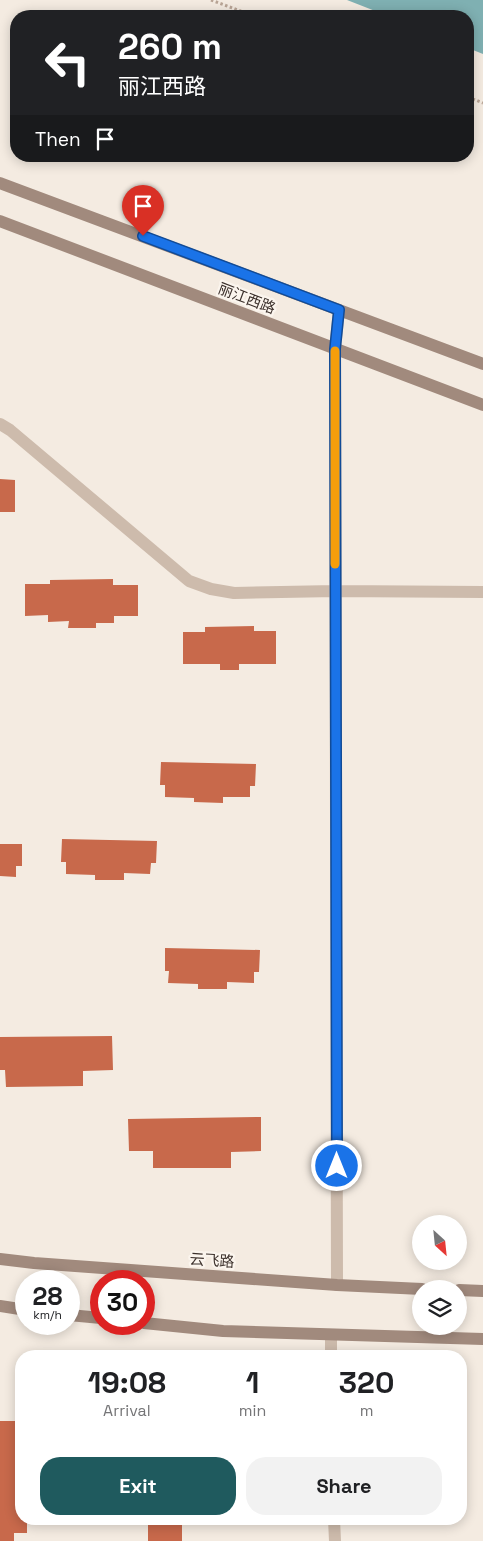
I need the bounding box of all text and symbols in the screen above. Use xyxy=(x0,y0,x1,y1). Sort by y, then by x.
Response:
text: 260 m xyxy=(118,25,222,69)
icon: left xyxy=(35,30,100,95)
text: 丽江西路 xyxy=(118,72,206,100)
icon: arrive xyxy=(91,125,119,153)
text: Then xyxy=(35,127,81,152)
pin xyxy=(122,185,164,236)
icon: arrive xyxy=(129,192,157,220)
street label: 丽江西路 xyxy=(216,278,278,318)
position arrow xyxy=(310,1139,362,1191)
north arrow xyxy=(412,1215,468,1270)
map controls xyxy=(412,1215,467,1335)
street label: 云飞路 xyxy=(189,1249,235,1271)
speed limit sign: 30 xyxy=(90,1270,155,1335)
text: 28 xyxy=(33,1280,62,1312)
button: layers xyxy=(412,1280,467,1335)
text: km/h xyxy=(33,1307,62,1323)
text: 19:08 xyxy=(88,1363,166,1402)
text: 1 xyxy=(246,1363,259,1402)
text: 320 xyxy=(339,1363,394,1402)
text: Arrival xyxy=(103,1400,151,1421)
text: min xyxy=(239,1400,266,1421)
text: m xyxy=(360,1400,373,1421)
button: Exit xyxy=(40,1457,236,1515)
button: Share xyxy=(246,1457,442,1515)

